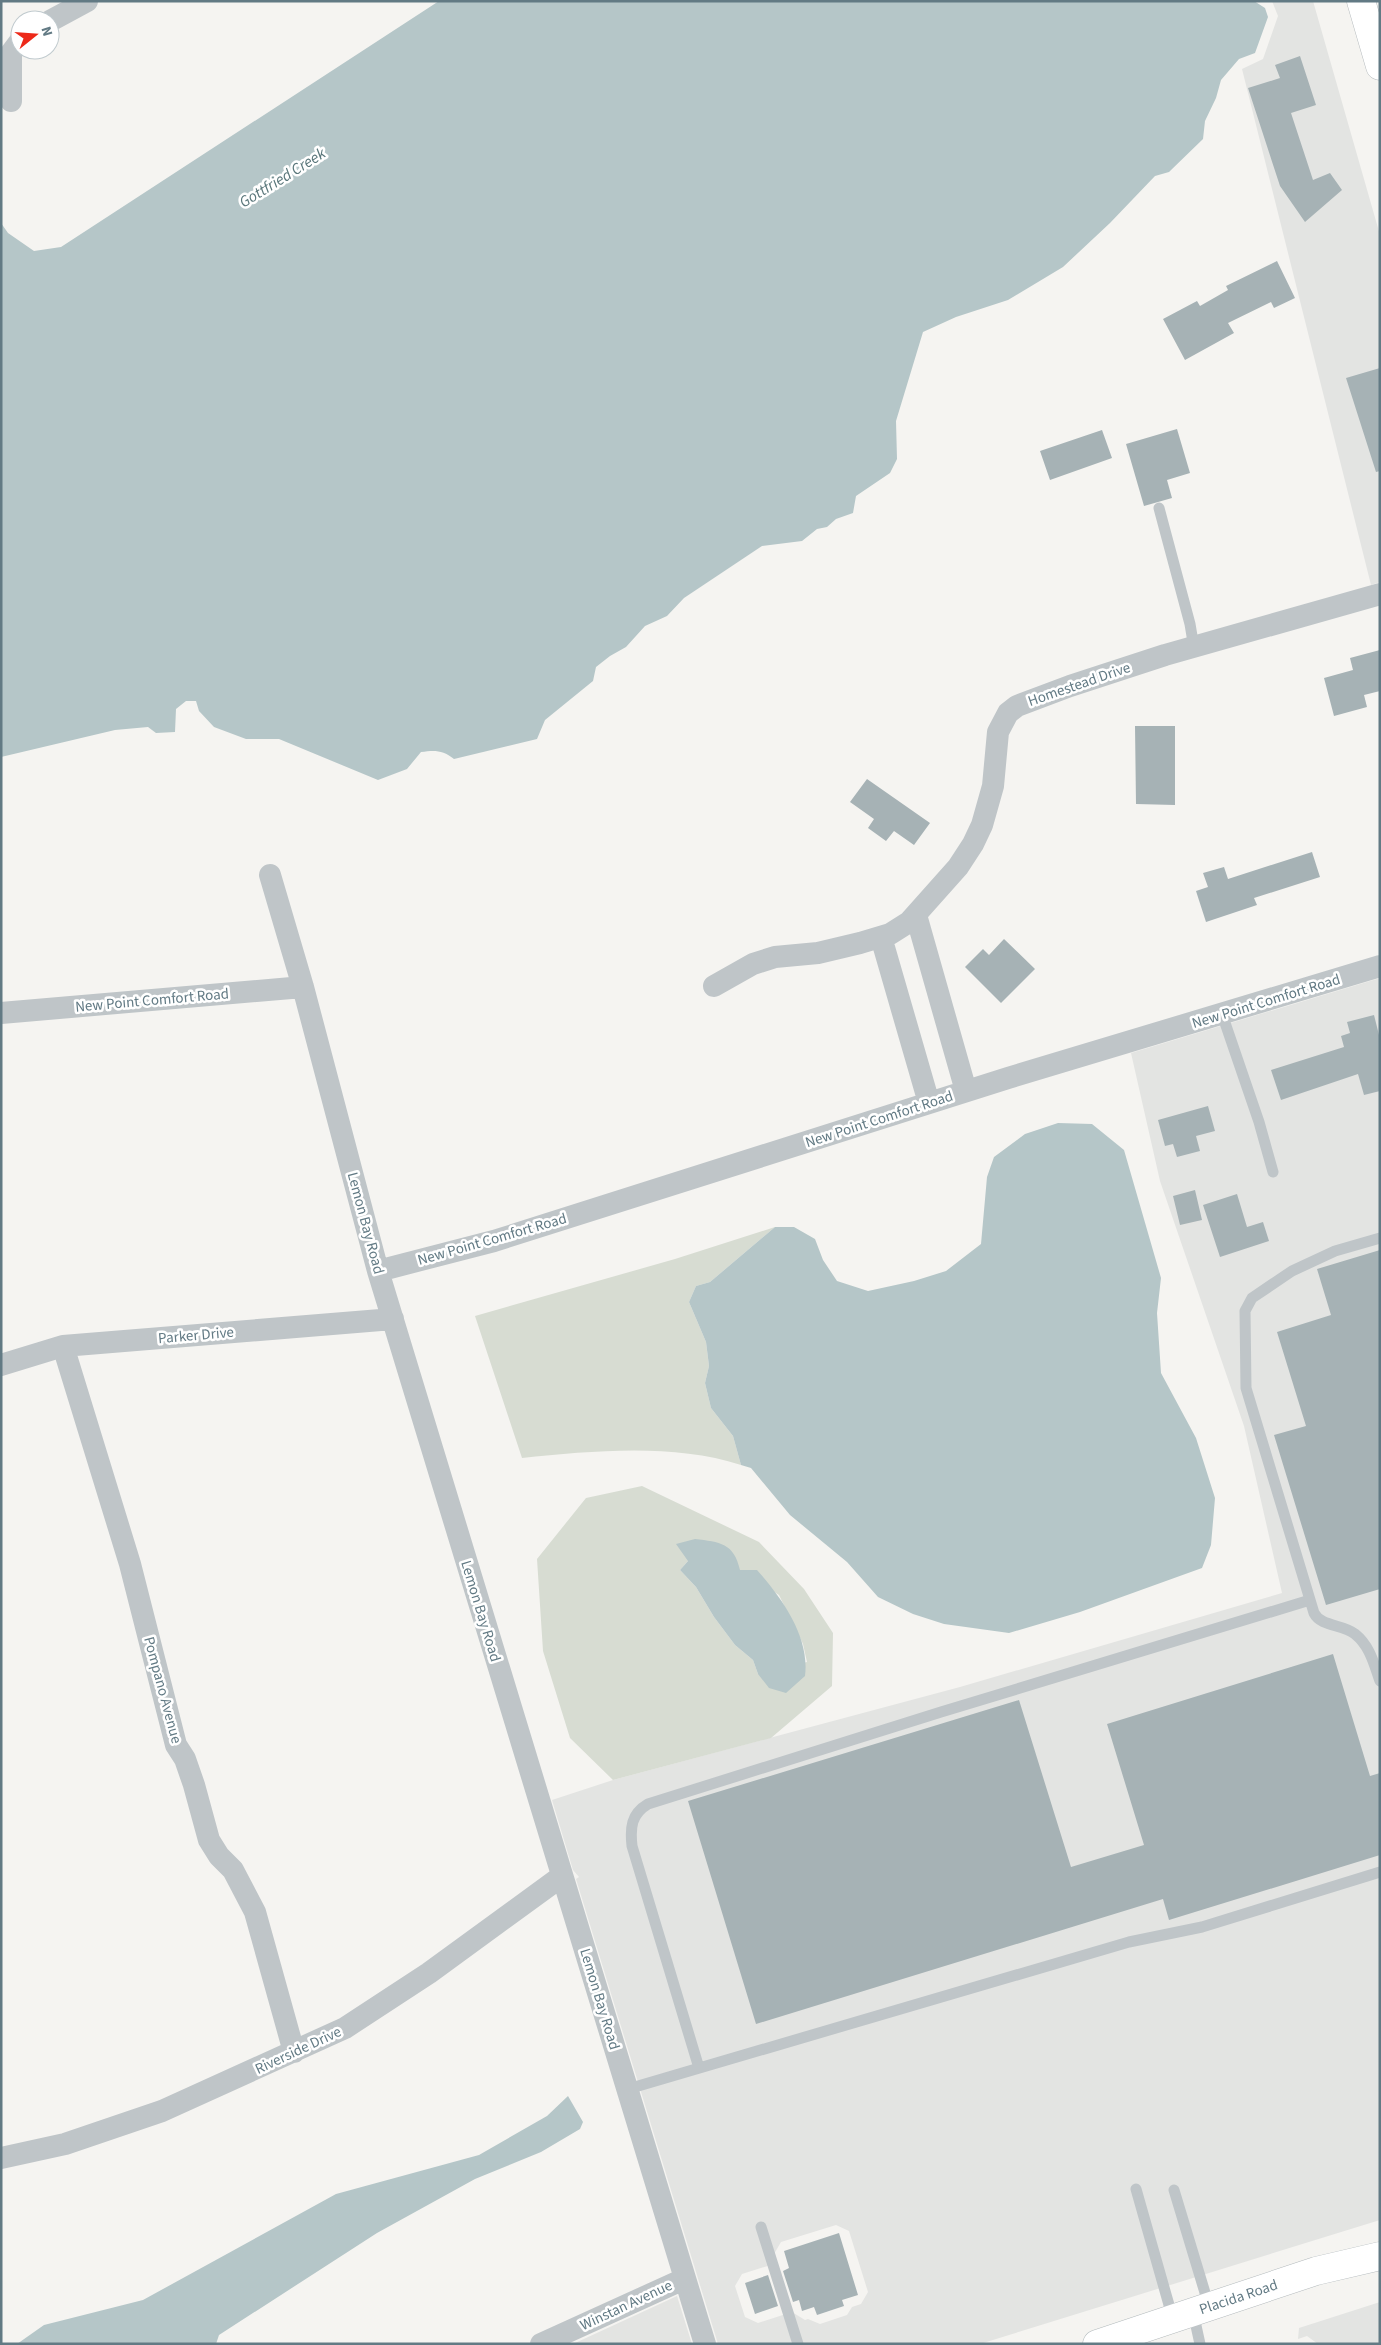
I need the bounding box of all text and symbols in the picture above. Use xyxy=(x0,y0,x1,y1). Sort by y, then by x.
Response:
north arrow xyxy=(10,10,60,60)
text: N xyxy=(36,24,57,39)
water label: Gottfried Creek xyxy=(235,142,330,213)
street label: Homestead Drive xyxy=(1025,657,1133,712)
street label: New Point Comfort Road xyxy=(1189,969,1343,1034)
street label: New Point Comfort Road xyxy=(74,983,230,1018)
street label: New Point Comfort Road xyxy=(803,1086,956,1153)
street label: Lemon Bay Road xyxy=(342,1170,389,1277)
street label: New Point Comfort Road xyxy=(415,1208,569,1271)
street label: Parker Drive xyxy=(157,1322,235,1349)
street label: Lemon Bay Road xyxy=(455,1558,506,1664)
street label: Pompano Avenue xyxy=(138,1634,187,1746)
street label: Lemon Bay Road xyxy=(574,1946,625,2052)
street label: Riverside Drive xyxy=(252,2021,345,2080)
street label: Placida Road xyxy=(1197,2274,1281,2320)
street label: Winstan Avenue xyxy=(577,2275,676,2336)

